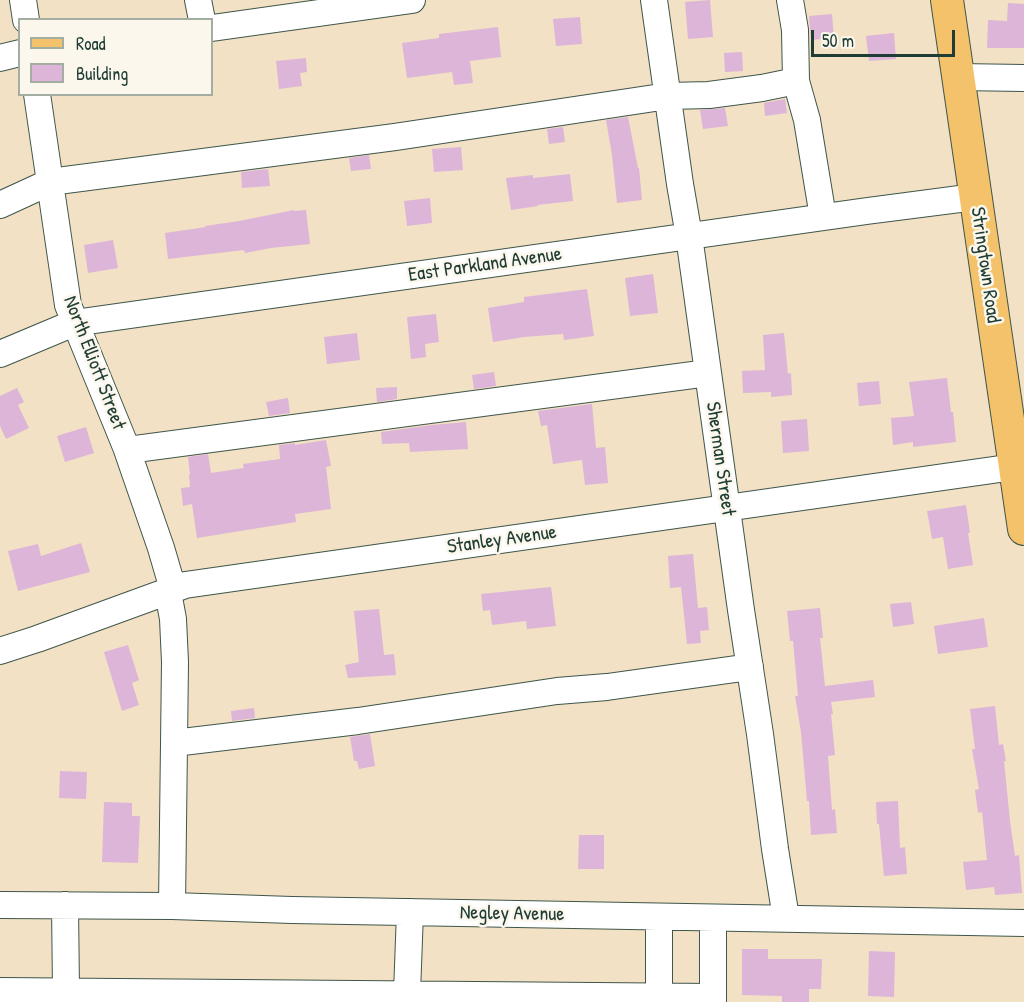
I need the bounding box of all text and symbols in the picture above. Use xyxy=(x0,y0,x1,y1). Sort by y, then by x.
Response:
legend xyxy=(18,18,213,96)
scale bar xyxy=(814,18,958,56)
text: 50 m xyxy=(822,28,854,53)
text: Road xyxy=(76,31,106,56)
text: Building xyxy=(76,61,128,86)
street label: Stringtown Road xyxy=(965,205,1005,325)
street label: East Parkland Avenue xyxy=(407,242,563,288)
street label: North Elliott Street xyxy=(57,293,131,433)
street label: Sherman Street xyxy=(700,400,740,518)
street label: Stanley Avenue xyxy=(446,520,558,560)
street label: Negley Avenue xyxy=(460,901,564,927)

